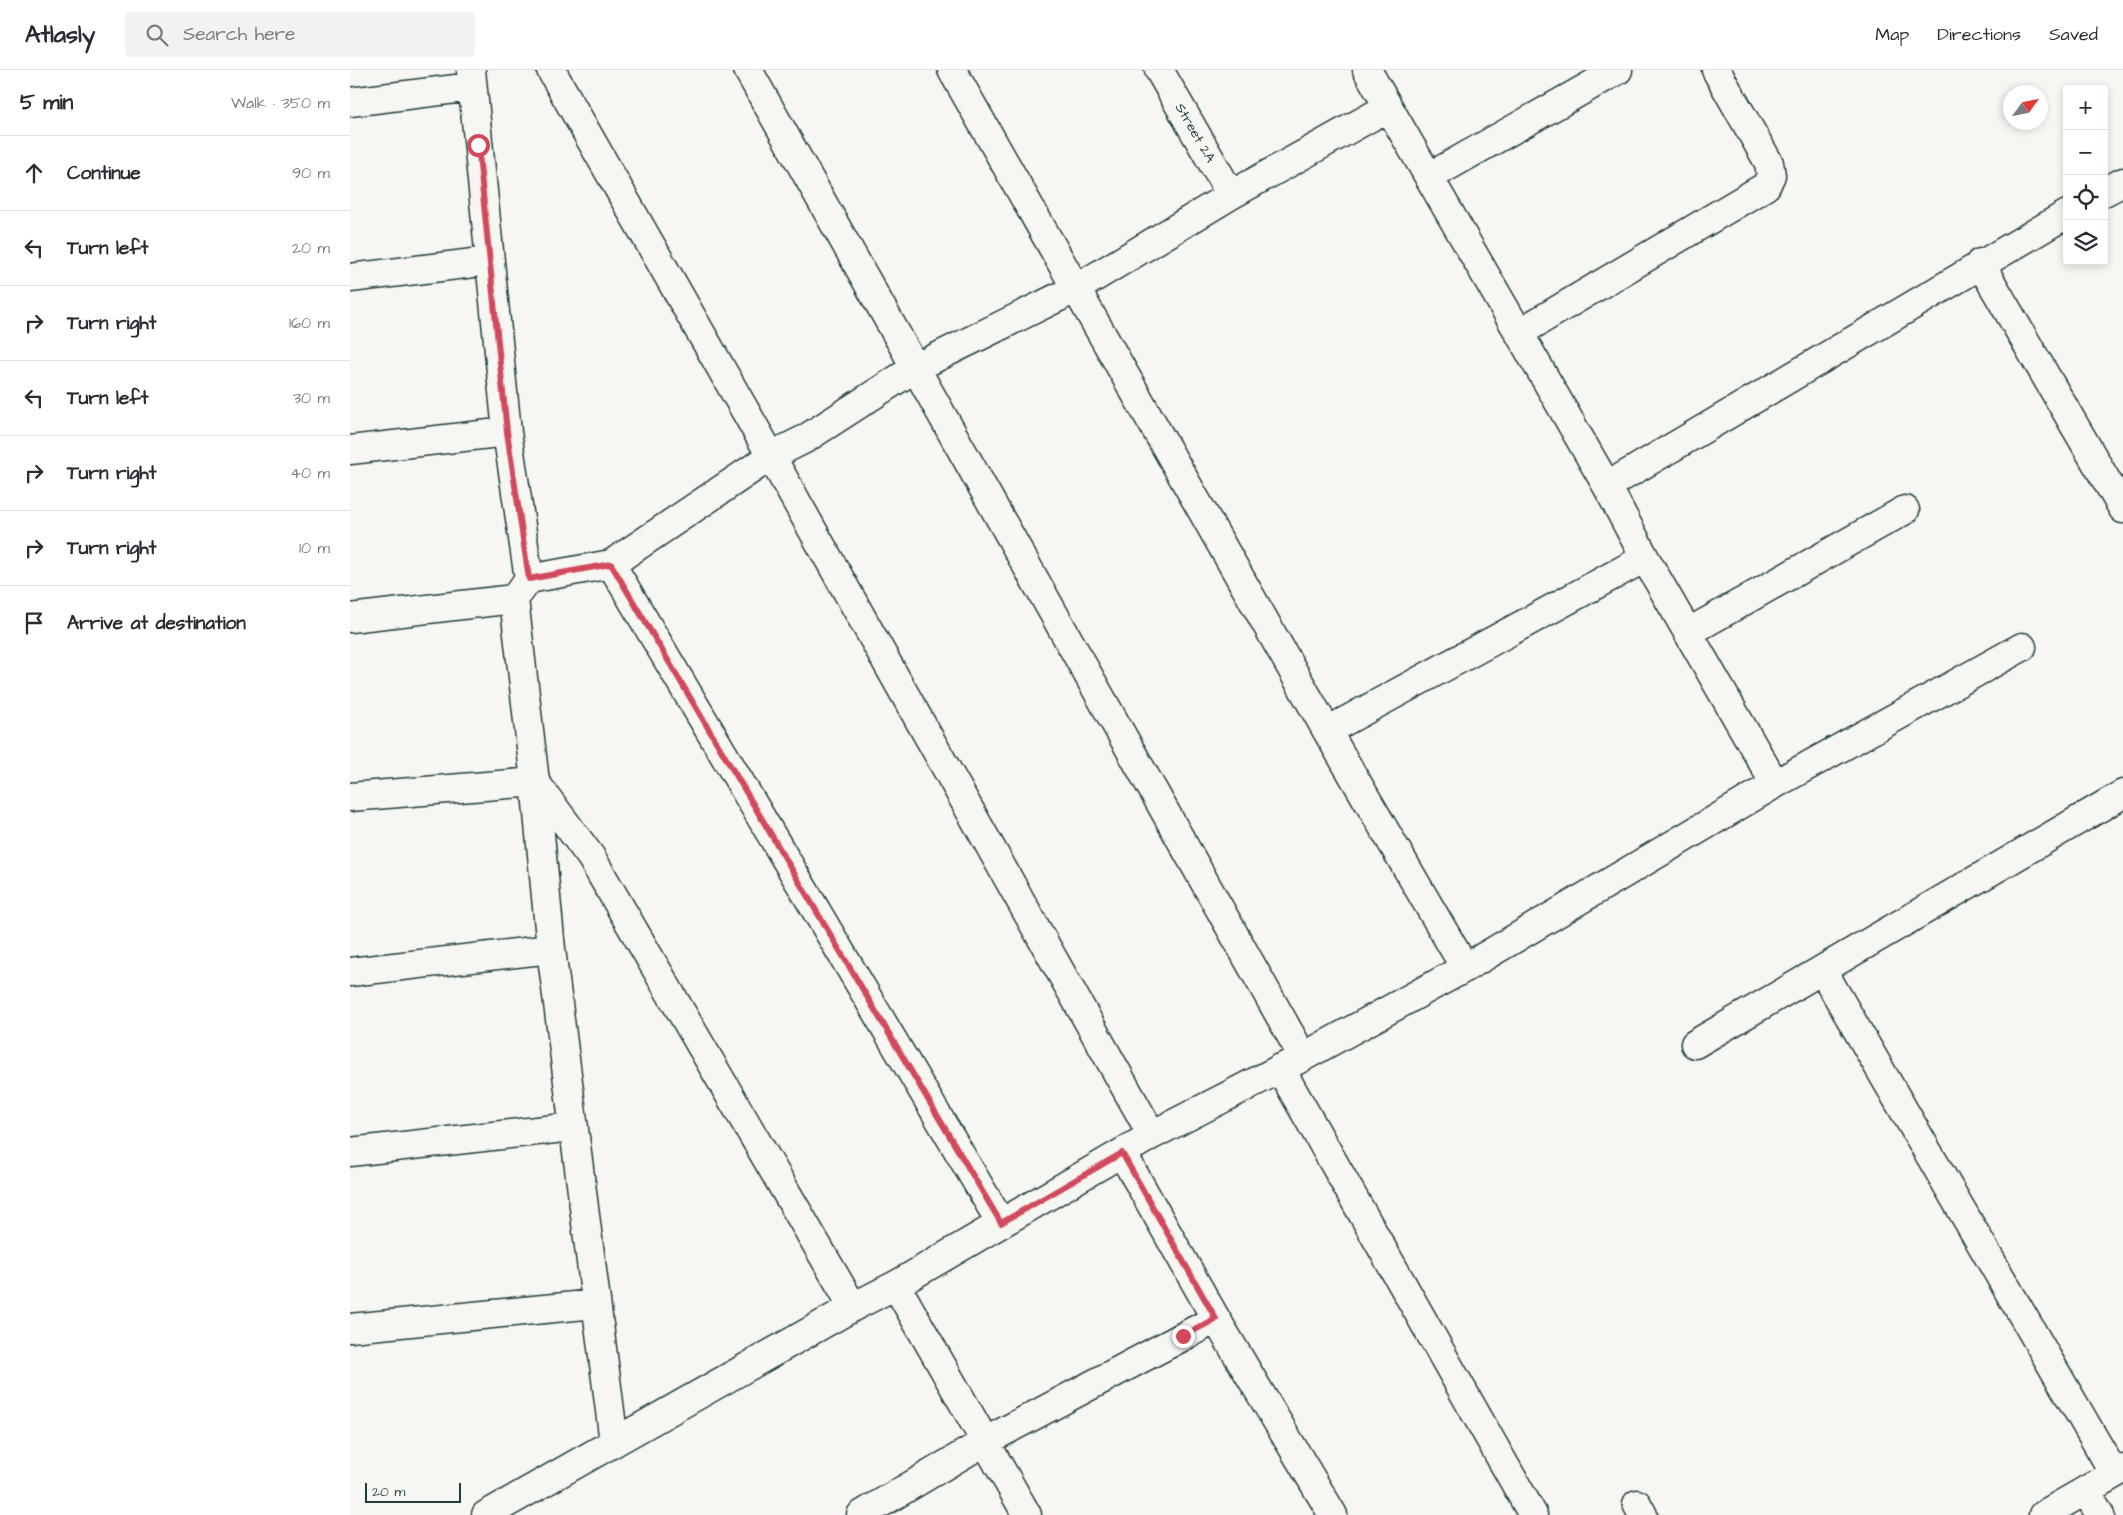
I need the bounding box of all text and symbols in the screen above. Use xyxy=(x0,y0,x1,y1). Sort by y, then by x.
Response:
search box xyxy=(125,12,475,57)
text: Atlasly xyxy=(25,18,95,52)
icon: search xyxy=(143,21,171,49)
text: Search here xyxy=(183,21,295,48)
text: Map xyxy=(1875,22,1909,47)
text: Directions xyxy=(1937,22,2021,47)
text: Saved xyxy=(2049,22,2098,47)
north arrow xyxy=(2003,85,2048,130)
map controls xyxy=(2063,85,2108,265)
button: + xyxy=(2063,85,2108,130)
text: 5 min xyxy=(20,88,73,117)
text: Walk · 350 m xyxy=(231,92,330,114)
street label: Street 2A xyxy=(1170,100,1220,167)
button: − xyxy=(2063,130,2108,175)
route start xyxy=(467,134,490,157)
icon: ahead xyxy=(20,159,48,187)
text: Continue xyxy=(67,160,141,187)
text: 90 m xyxy=(292,162,330,184)
button: locate xyxy=(2063,175,2108,220)
button: layers xyxy=(2063,220,2108,265)
icon: left xyxy=(20,234,48,262)
text: Turn left xyxy=(67,235,148,262)
text: 20 m xyxy=(292,237,330,259)
icon: right xyxy=(20,309,48,337)
text: Turn right xyxy=(67,310,156,337)
text: 160 m xyxy=(289,312,330,334)
icon: left xyxy=(20,384,48,412)
text: Turn left xyxy=(67,385,148,412)
text: 30 m xyxy=(293,387,330,409)
icon: right xyxy=(20,459,48,487)
text: Turn right xyxy=(67,460,156,487)
text: 40 m xyxy=(290,462,330,484)
icon: right xyxy=(20,534,48,562)
text: Turn right xyxy=(67,535,156,562)
text: 10 m xyxy=(299,537,330,559)
icon: arrive xyxy=(20,609,48,637)
text: Arrive at destination xyxy=(67,610,246,637)
route end xyxy=(1172,1325,1195,1348)
scale bar xyxy=(365,1480,461,1503)
text: 20 m xyxy=(372,1482,405,1502)

